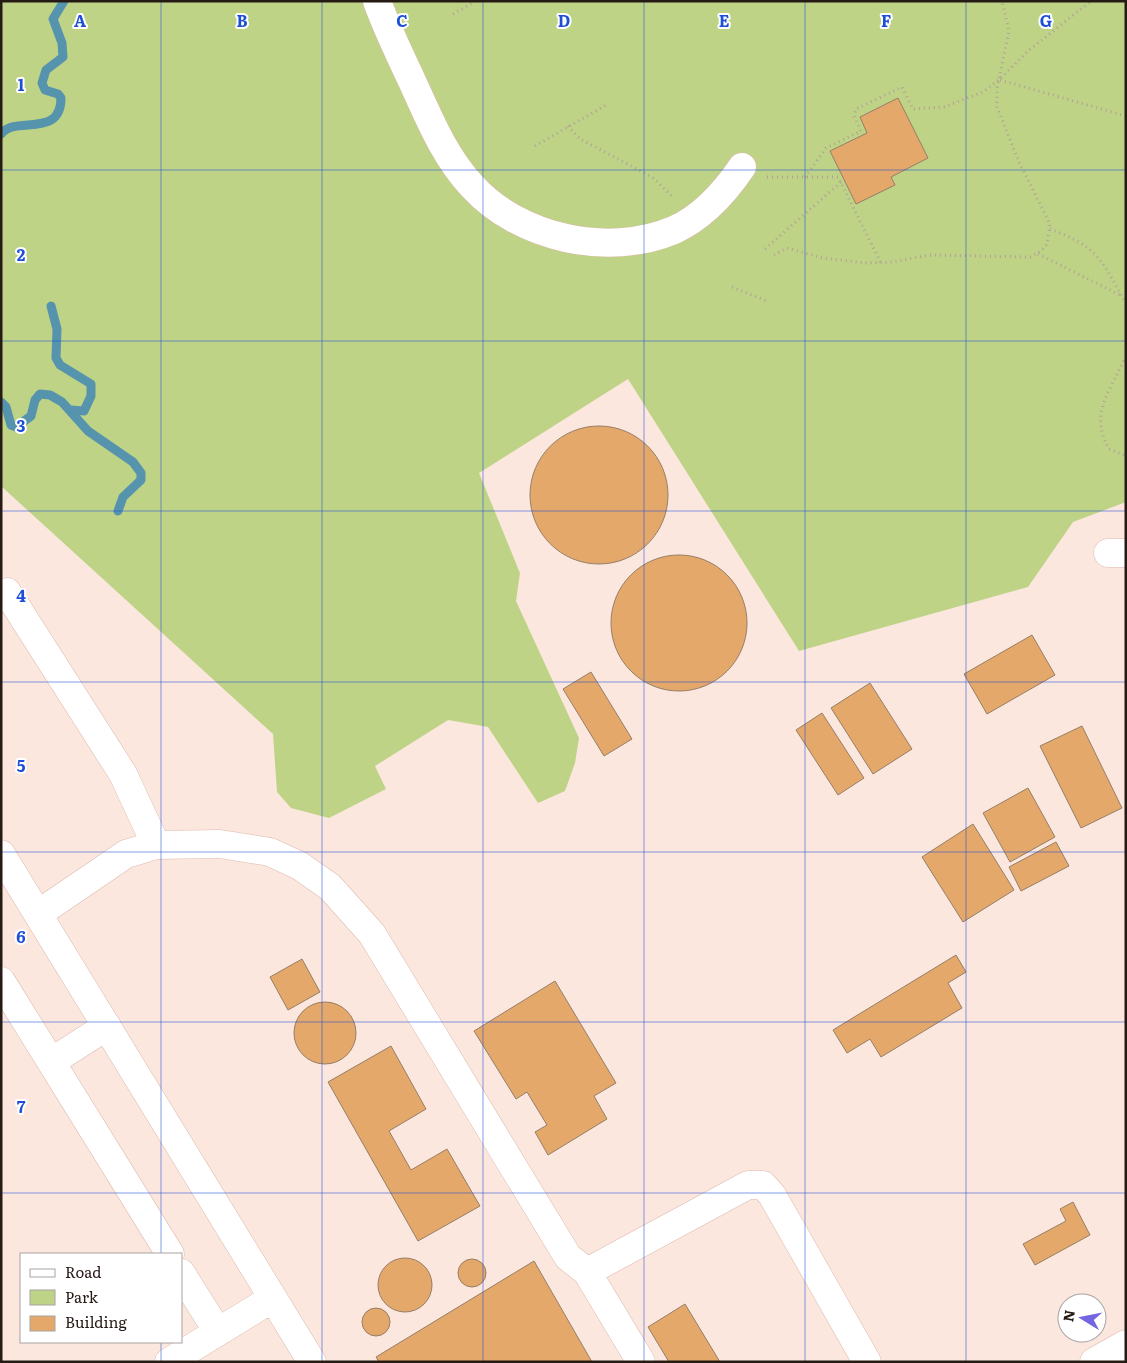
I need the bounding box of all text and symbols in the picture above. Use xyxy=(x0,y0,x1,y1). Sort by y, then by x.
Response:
text: A xyxy=(74,8,86,32)
text: B xyxy=(236,8,248,32)
text: C xyxy=(396,8,408,32)
text: D xyxy=(558,8,570,32)
text: E xyxy=(719,8,730,32)
text: F xyxy=(881,8,891,32)
text: G xyxy=(1040,8,1052,32)
text: 1 xyxy=(18,72,25,96)
text: 2 xyxy=(17,242,26,266)
text: 3 xyxy=(17,413,26,437)
text: 4 xyxy=(16,583,26,607)
text: 5 xyxy=(17,753,26,777)
text: 6 xyxy=(16,924,26,948)
text: 7 xyxy=(17,1094,26,1118)
legend xyxy=(20,1253,182,1343)
text: Road xyxy=(65,1260,101,1283)
text: Park xyxy=(65,1285,99,1308)
north arrow xyxy=(1057,1293,1107,1343)
text: N xyxy=(1057,1308,1079,1323)
text: Building xyxy=(65,1310,127,1333)

